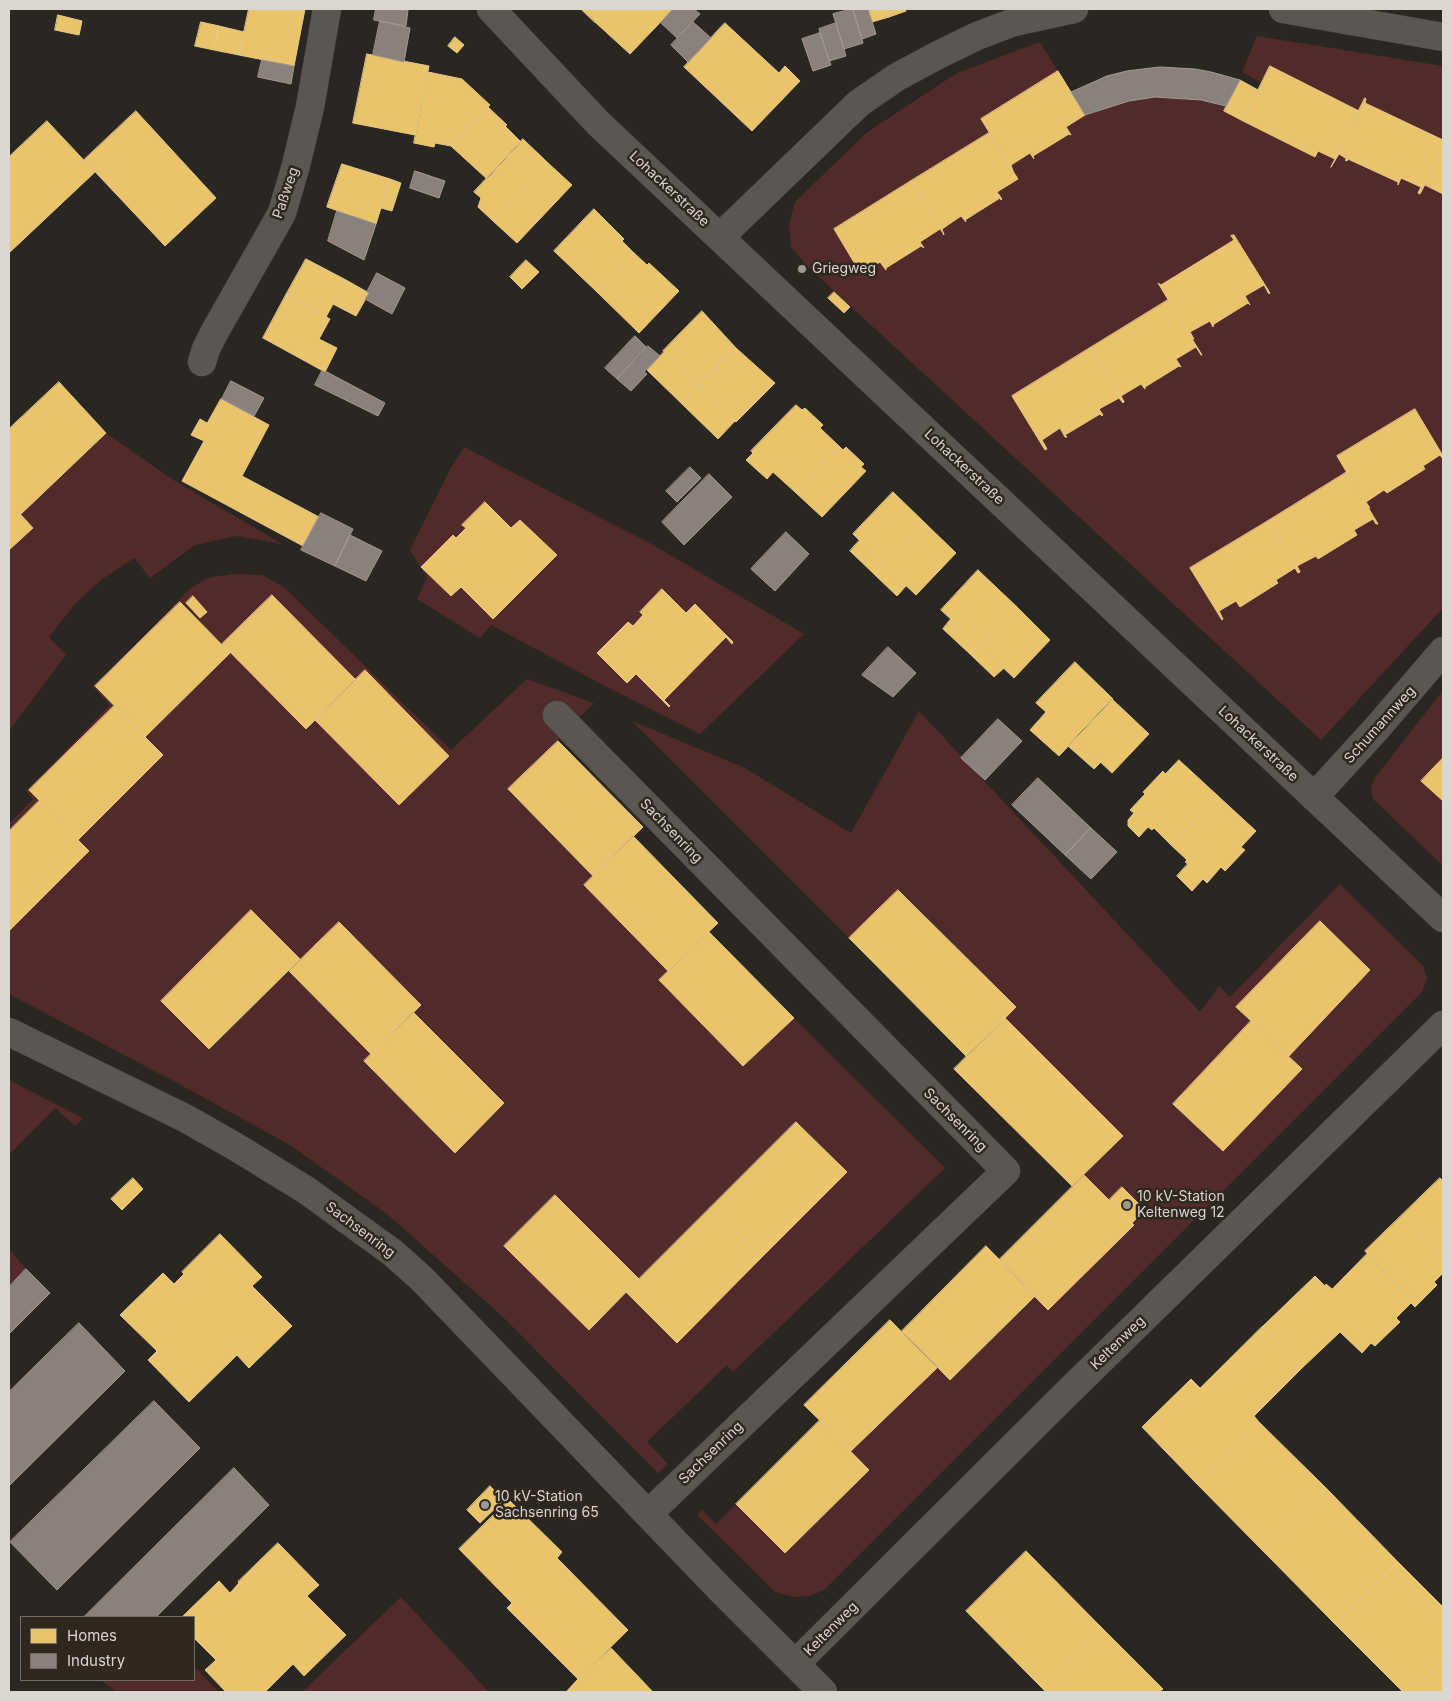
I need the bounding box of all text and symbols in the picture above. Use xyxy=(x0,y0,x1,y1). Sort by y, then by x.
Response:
street label: Lohackerstraße xyxy=(626,148,712,230)
street label: Paßweg xyxy=(269,165,303,221)
place label: Griegweg xyxy=(812,261,876,277)
marker: Griegweg xyxy=(796,263,808,275)
street label: Lohackerstraße xyxy=(921,426,1007,508)
street label: Schumannweg xyxy=(1341,683,1419,767)
street label: Lohackerstraße xyxy=(1215,703,1301,785)
street label: Sachsenring xyxy=(636,795,706,867)
street label: Sachsenring xyxy=(920,1085,990,1155)
place label: 10 kV-Station Keltenweg 12 xyxy=(1137,1189,1225,1222)
street label: Sachsenring xyxy=(322,1198,398,1262)
marker: 10 kV-Station Keltenweg 12 xyxy=(1121,1199,1133,1211)
street label: Keltenweg xyxy=(1087,1313,1149,1373)
street label: Sachsenring xyxy=(675,1418,747,1488)
place label: 10 kV-Station Sachsenring 65 xyxy=(495,1489,599,1521)
marker: 10 kV-Station Sachsenring 65 xyxy=(479,1499,491,1511)
street label: Keltenweg xyxy=(801,1599,861,1659)
legend xyxy=(20,1616,195,1681)
text: Homes xyxy=(67,1626,117,1645)
text: Industry xyxy=(67,1651,125,1670)

